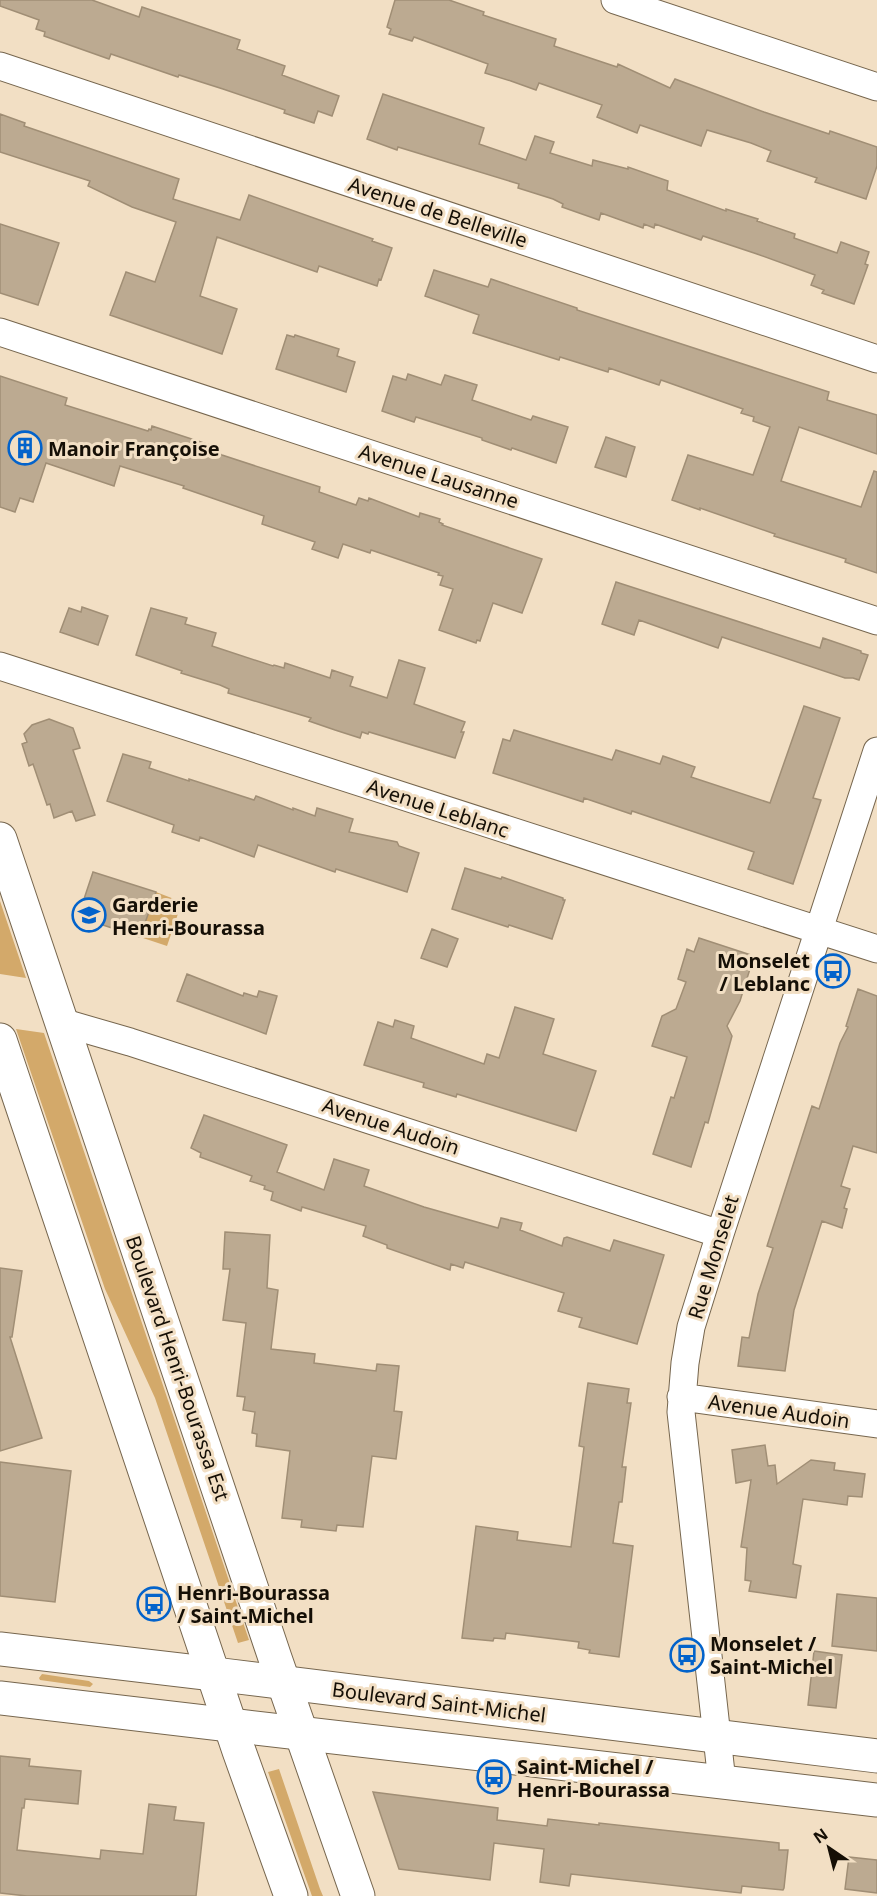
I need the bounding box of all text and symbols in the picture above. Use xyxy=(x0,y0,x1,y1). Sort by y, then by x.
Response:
street label: Avenue de Belleville xyxy=(345,170,531,254)
building icon: Manoir Françoise xyxy=(7,430,43,466)
place label: Manoir Françoise xyxy=(48,435,220,462)
street label: Avenue Lausanne xyxy=(356,437,522,515)
street label: Avenue Leblanc xyxy=(364,772,512,844)
place label: Garderie Henri-Bourassa xyxy=(112,891,265,941)
school or university icon: Garderie Henri-Bourassa xyxy=(71,897,107,933)
place label: Monselet / Leblanc xyxy=(717,947,810,997)
bus stop icon: Monselet / Leblanc xyxy=(815,953,851,989)
street label: Avenue Audoin xyxy=(319,1091,463,1161)
street label: Rue Monselet xyxy=(681,1192,745,1322)
street label: Boulevard Henri-Bourassa Est xyxy=(120,1232,236,1504)
street label: Avenue Audoin xyxy=(707,1388,851,1434)
place label: Henri-Bourassa / Saint-Michel xyxy=(177,1579,330,1629)
bus stop icon: Henri-Bourassa / Saint-Michel xyxy=(136,1586,172,1622)
place label: Monselet / Saint-Michel xyxy=(710,1630,833,1680)
bus stop icon: Monselet / Saint-Michel xyxy=(669,1637,705,1673)
street label: Boulevard Saint-Michel xyxy=(330,1675,548,1729)
place label: Saint-Michel / Henri-Bourassa xyxy=(517,1753,670,1803)
bus stop icon: Saint-Michel / Henri-Bourassa xyxy=(476,1759,512,1795)
north arrow xyxy=(799,1818,859,1878)
text: N xyxy=(809,1823,832,1848)

